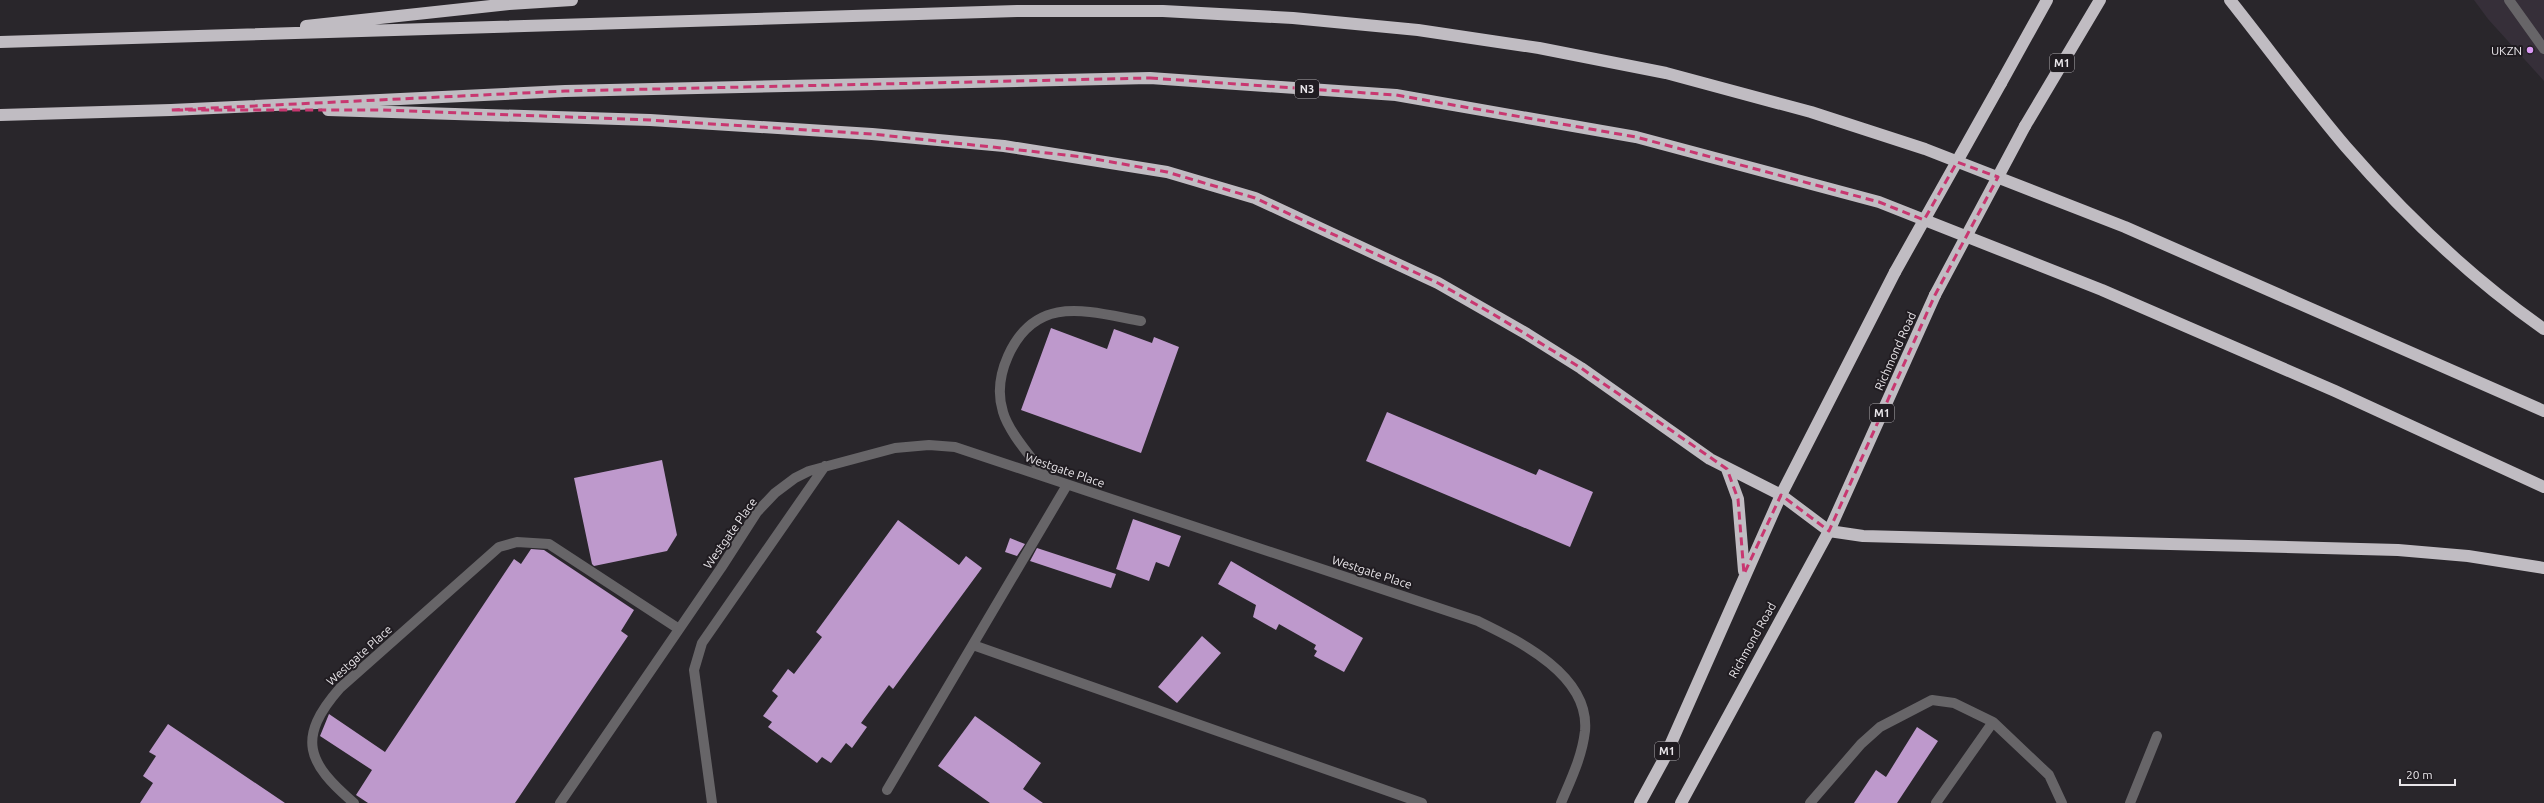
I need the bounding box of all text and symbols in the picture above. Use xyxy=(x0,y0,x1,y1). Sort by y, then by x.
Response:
place label: UKZN xyxy=(2491,44,2522,57)
marker: UKZN xyxy=(2525,45,2535,55)
road number: M1 xyxy=(2050,54,2074,72)
road number: N3 xyxy=(1295,80,1319,98)
street label: Richmond Road xyxy=(1872,310,1918,392)
road number: M1 xyxy=(1870,404,1894,422)
street label: Westgate Place xyxy=(1024,450,1106,490)
street label: Westgate Place xyxy=(701,495,759,571)
street label: Westgate Place xyxy=(1330,553,1414,591)
street label: Richmond Road xyxy=(1726,600,1778,680)
street label: Westgate Place xyxy=(324,622,394,688)
road number: M1 xyxy=(1655,742,1679,760)
scale bar xyxy=(2400,761,2455,787)
text: 20 m xyxy=(2406,768,2433,781)

